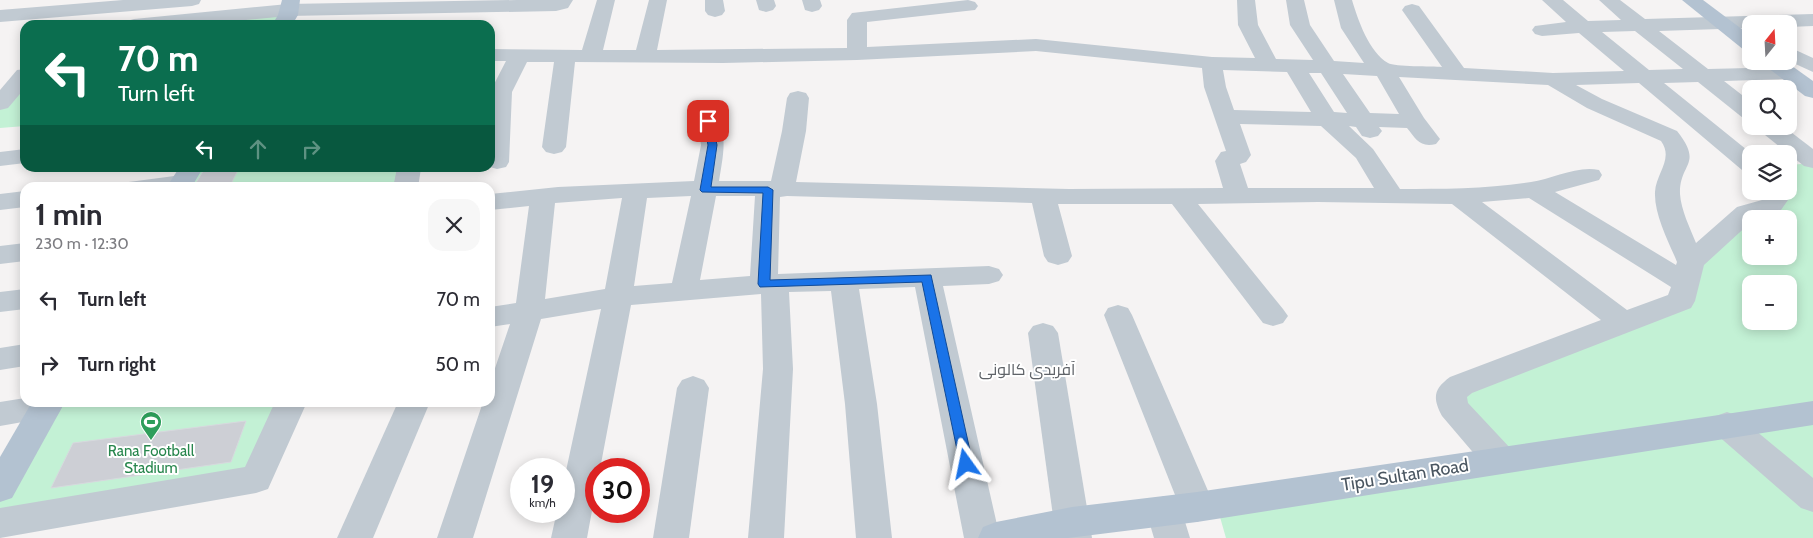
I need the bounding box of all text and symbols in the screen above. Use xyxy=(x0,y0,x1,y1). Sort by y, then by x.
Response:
north arrow xyxy=(1742,15,1798,70)
map controls xyxy=(1742,15,1797,330)
text: 70 m xyxy=(118,37,199,80)
icon: left xyxy=(35,40,100,105)
text: Turn left xyxy=(118,80,195,107)
button: search xyxy=(1742,80,1797,135)
pin xyxy=(687,100,729,142)
icon: arrive xyxy=(694,107,722,135)
icon: left xyxy=(191,135,219,163)
icon: ahead xyxy=(244,135,272,163)
icon: right xyxy=(297,135,325,163)
button: layers xyxy=(1742,145,1797,200)
text: 1 min xyxy=(35,196,103,233)
button: close xyxy=(428,199,480,251)
button: + xyxy=(1742,210,1797,265)
text: 230 m · 12:30 xyxy=(35,234,129,253)
button: − xyxy=(1742,275,1797,330)
icon: left xyxy=(35,286,63,314)
text: Turn left xyxy=(78,288,146,311)
text: 70 m xyxy=(436,288,480,311)
icon: right xyxy=(35,351,63,379)
text: Turn right xyxy=(78,353,156,376)
text: 50 m xyxy=(436,353,480,376)
district label: آفریدی کالونی xyxy=(979,360,1076,380)
sports icon: Rana Football Stadium xyxy=(139,410,163,441)
position arrow xyxy=(939,437,991,489)
place label: Rana Football Stadium xyxy=(108,442,195,477)
street label: Tipu Sultan Road xyxy=(1340,454,1470,496)
speed limit sign: 30 xyxy=(585,458,650,523)
text: 19 xyxy=(531,469,554,499)
text: km/h xyxy=(529,495,556,510)

